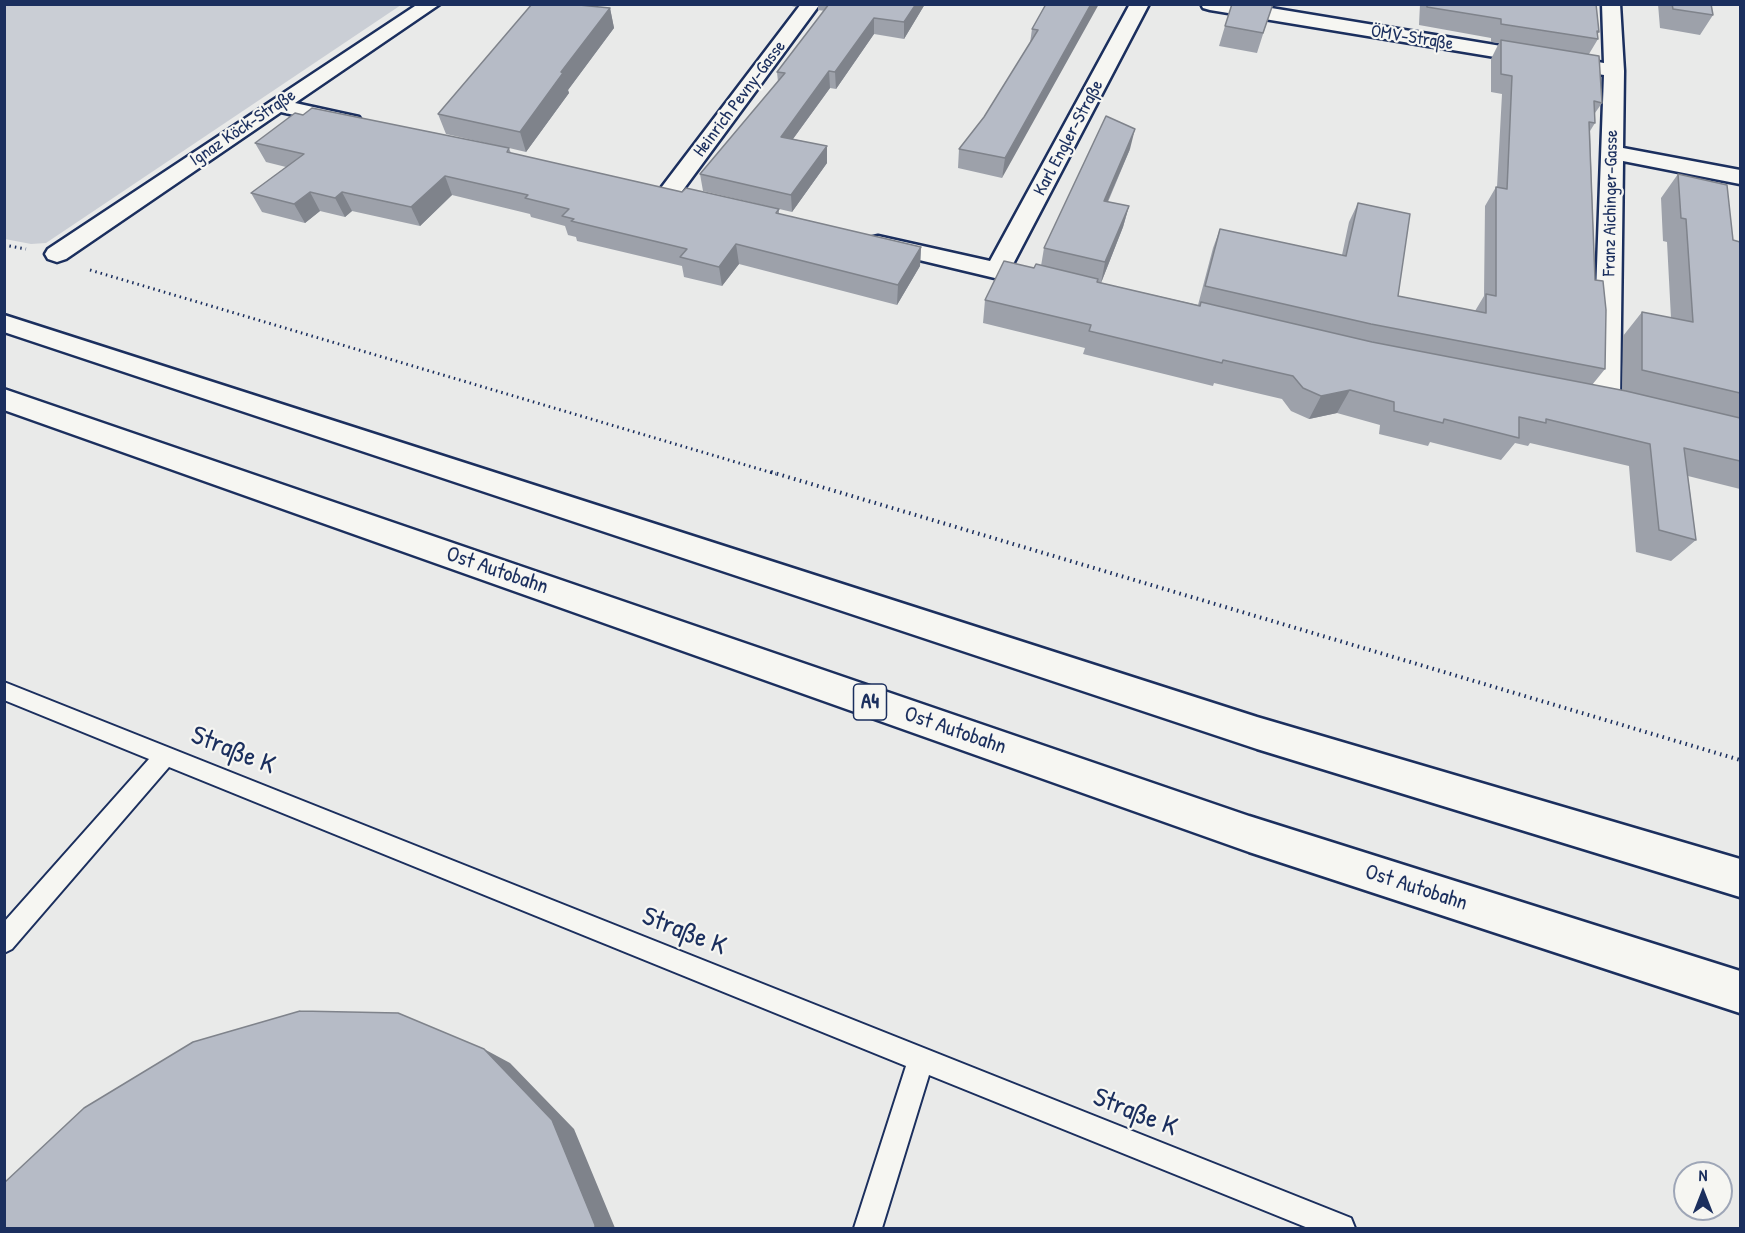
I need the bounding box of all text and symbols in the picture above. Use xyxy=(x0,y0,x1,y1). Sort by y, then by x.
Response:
street label: ÖMV-Straße xyxy=(1369,21,1455,55)
street label: Heinrich Pevny-Gasse xyxy=(689,37,791,161)
street label: Karl Engler-Straße xyxy=(1029,77,1109,199)
street label: Ignaz Köck-Straße xyxy=(186,85,300,171)
street label: Franz Aichinger-Gasse xyxy=(1599,130,1623,276)
street label: Ost Autobahn xyxy=(443,541,551,601)
road number: A4 xyxy=(854,684,886,720)
street label: Ost Autobahn xyxy=(901,701,1009,761)
street label: Straße K xyxy=(186,719,280,783)
street label: Ost Autobahn xyxy=(1361,859,1471,917)
street label: Straße K xyxy=(637,900,731,964)
street label: Straße K xyxy=(1088,1081,1182,1145)
north arrow xyxy=(1673,1161,1733,1221)
text: N xyxy=(1699,1164,1707,1186)

